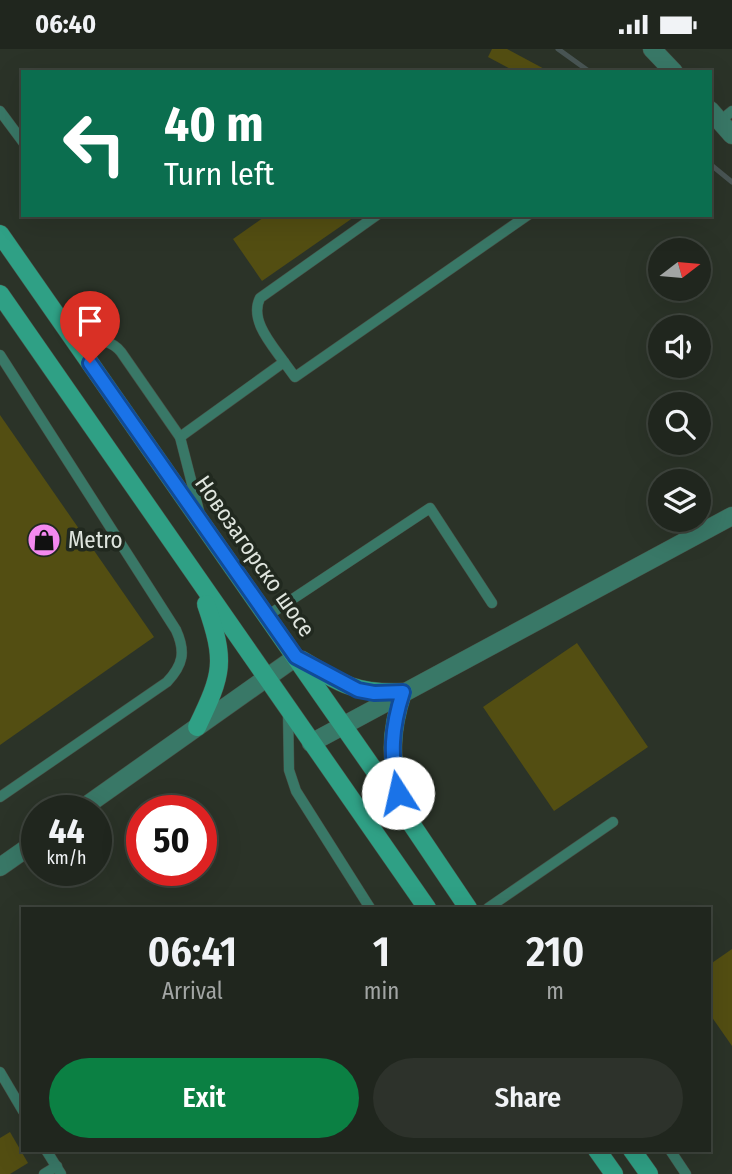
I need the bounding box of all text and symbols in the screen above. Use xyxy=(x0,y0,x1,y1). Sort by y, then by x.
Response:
text: 06:40 xyxy=(35,9,96,40)
text: 40 m xyxy=(164,95,264,154)
icon: left xyxy=(49,98,140,189)
text: Turn left xyxy=(164,155,274,193)
north arrow xyxy=(648,238,710,301)
map controls xyxy=(648,238,711,532)
pin xyxy=(60,291,120,363)
icon: arrive xyxy=(71,302,109,340)
button: sound xyxy=(648,315,711,378)
button: search xyxy=(648,392,711,455)
button: layers xyxy=(648,469,711,532)
street label: Новозагорско шосе xyxy=(189,470,321,642)
shop icon: Metro xyxy=(25,521,63,559)
place label: Metro xyxy=(68,526,123,554)
position arrow xyxy=(361,756,435,830)
speed limit sign: 50 xyxy=(126,795,217,886)
text: 44 xyxy=(49,810,84,852)
text: km/h xyxy=(46,847,87,869)
text: 06:41 xyxy=(148,927,237,977)
text: 1 xyxy=(373,927,390,977)
text: 210 xyxy=(526,927,584,977)
text: Arrival xyxy=(162,977,223,1005)
text: min xyxy=(364,977,399,1005)
text: m xyxy=(546,977,564,1005)
button: Exit xyxy=(49,1058,359,1138)
button: Share xyxy=(373,1058,683,1138)

